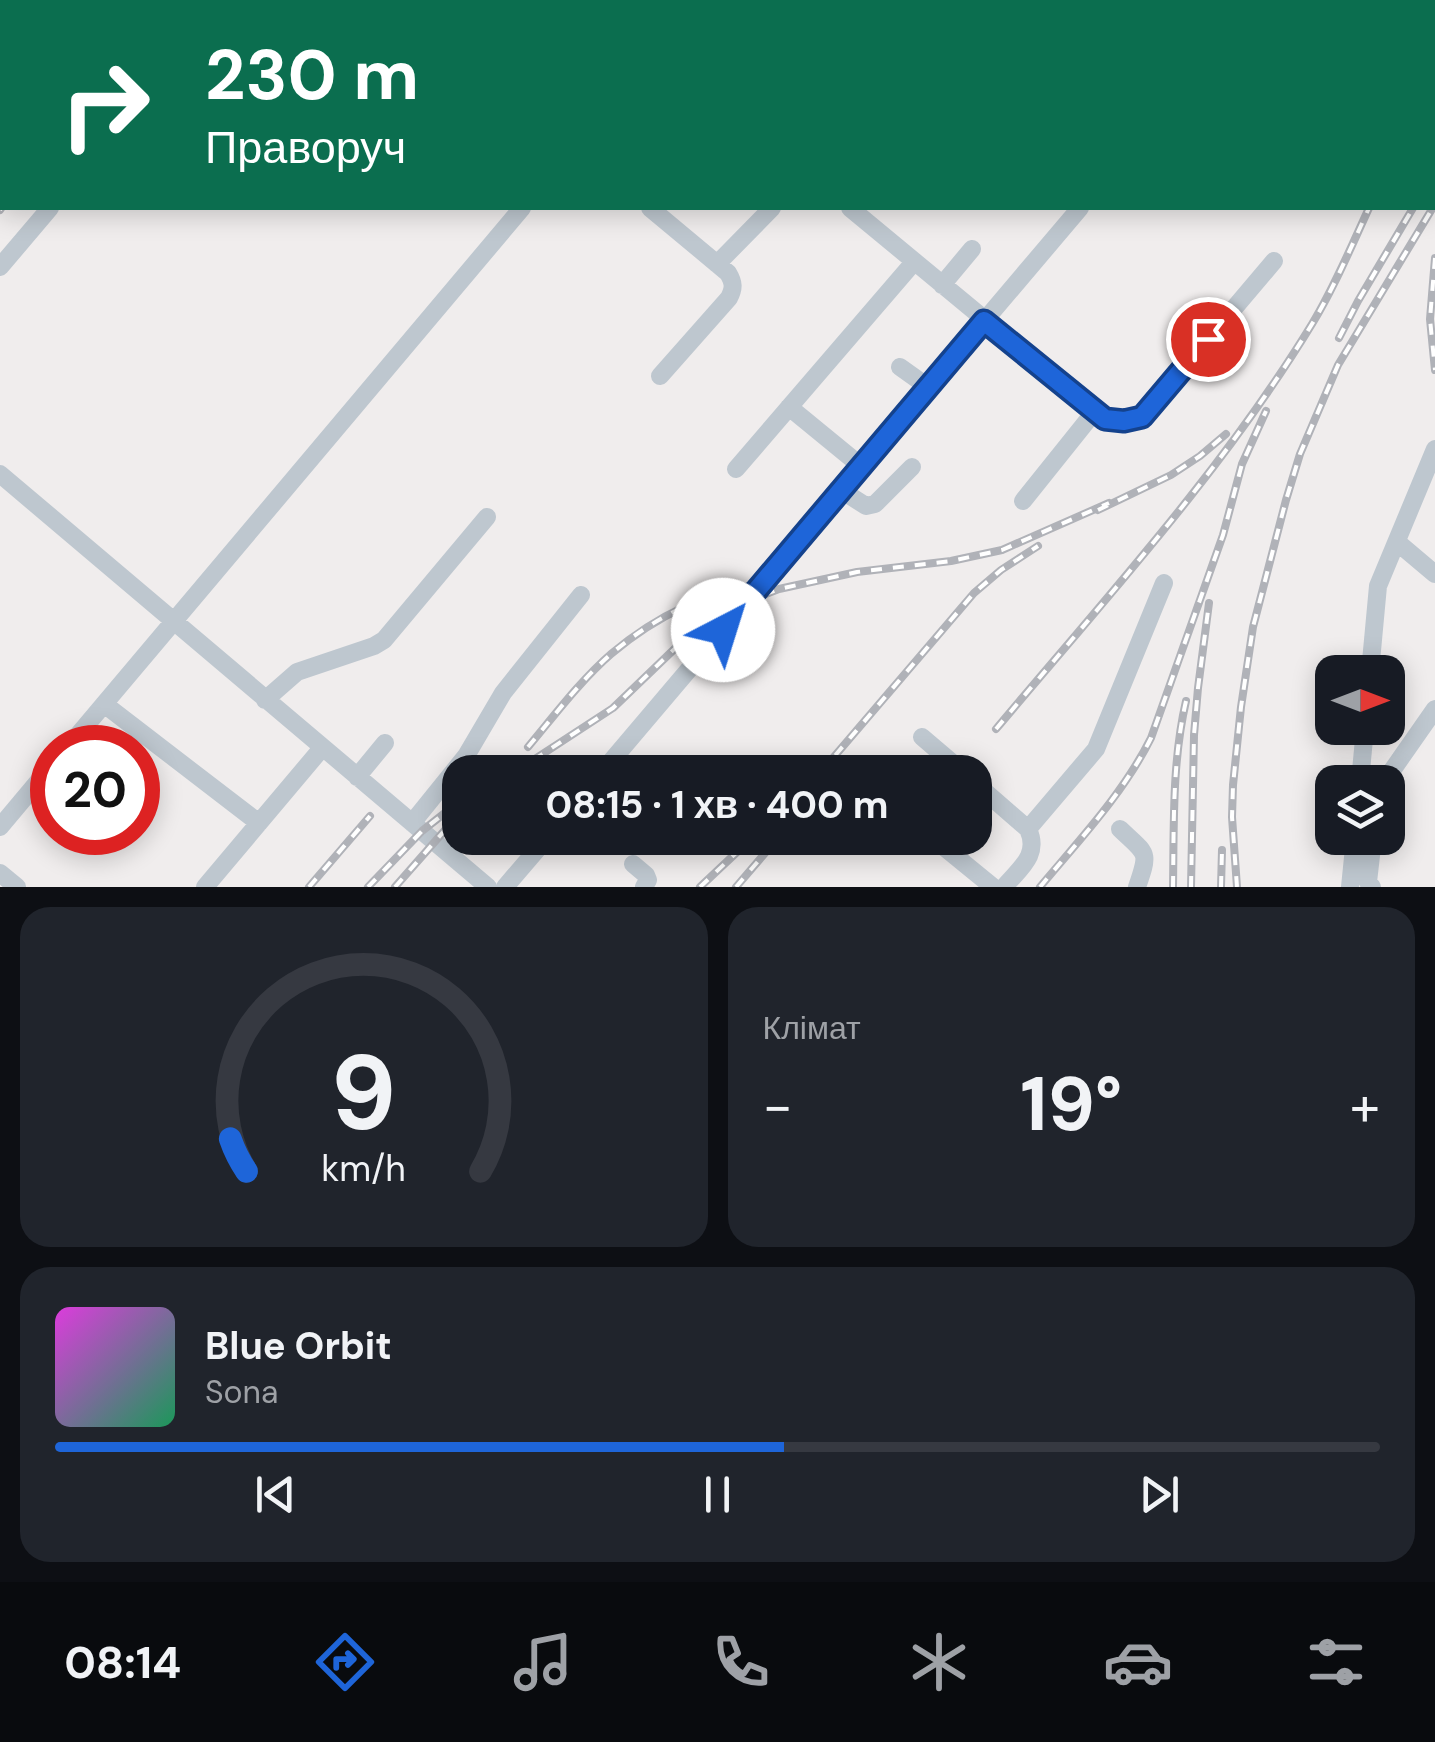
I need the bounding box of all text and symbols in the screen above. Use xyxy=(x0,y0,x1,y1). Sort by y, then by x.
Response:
text: 230 m xyxy=(205,30,419,121)
icon: right xyxy=(40,40,170,170)
text: Праворуч xyxy=(205,118,406,177)
pin xyxy=(1166,297,1251,382)
icon: arrive xyxy=(1181,312,1236,367)
position arrow xyxy=(671,578,775,682)
north arrow xyxy=(1315,655,1405,745)
map controls xyxy=(1315,655,1405,855)
speed limit sign: 20 xyxy=(30,725,160,855)
button: layers xyxy=(1315,765,1405,855)
text: 08:15 · 1 хв · 400 m xyxy=(546,780,888,830)
text: Клімат xyxy=(763,1007,861,1049)
text: 9 xyxy=(331,1026,397,1161)
text: 19° xyxy=(1020,1056,1122,1153)
text: − xyxy=(763,1070,793,1142)
text: + xyxy=(1350,1070,1380,1142)
text: km/h xyxy=(322,1146,406,1192)
text: Blue Orbit xyxy=(205,1321,392,1371)
text: Sona xyxy=(205,1371,278,1413)
icon: previous xyxy=(248,1467,303,1522)
icon: pause xyxy=(690,1467,745,1522)
icon: next xyxy=(1132,1467,1187,1522)
icon: directions xyxy=(310,1627,380,1697)
icon: music xyxy=(508,1627,578,1697)
icon: phone xyxy=(706,1627,776,1697)
icon: climate xyxy=(904,1627,974,1697)
icon: car xyxy=(1103,1627,1173,1697)
icon: filters xyxy=(1301,1627,1371,1697)
text: 08:14 xyxy=(64,1633,181,1692)

